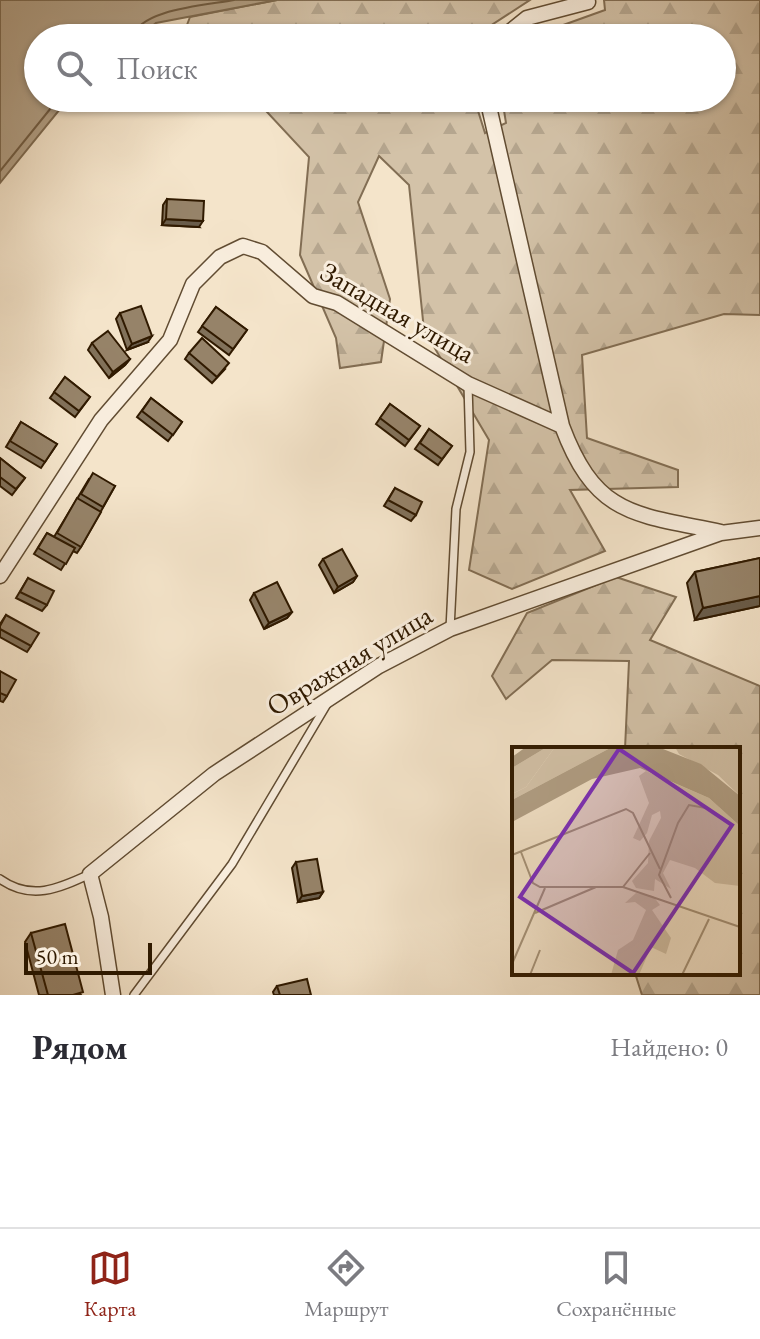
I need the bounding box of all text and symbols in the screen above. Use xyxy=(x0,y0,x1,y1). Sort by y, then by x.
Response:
search box xyxy=(24,24,736,112)
icon: search xyxy=(52,46,96,90)
text: Поиск xyxy=(116,49,198,88)
street label: Западная улица xyxy=(314,253,482,371)
street label: Овражная улица xyxy=(260,596,439,724)
inset map xyxy=(512,747,740,975)
scale bar xyxy=(24,939,152,975)
text: 50 m xyxy=(36,942,79,971)
text: Рядом xyxy=(32,1025,127,1069)
text: Найдено: 0 xyxy=(610,1030,728,1064)
tab: Карта xyxy=(84,1246,136,1323)
tab: Маршрут xyxy=(304,1246,388,1323)
tab: Сохранённые xyxy=(556,1246,676,1323)

